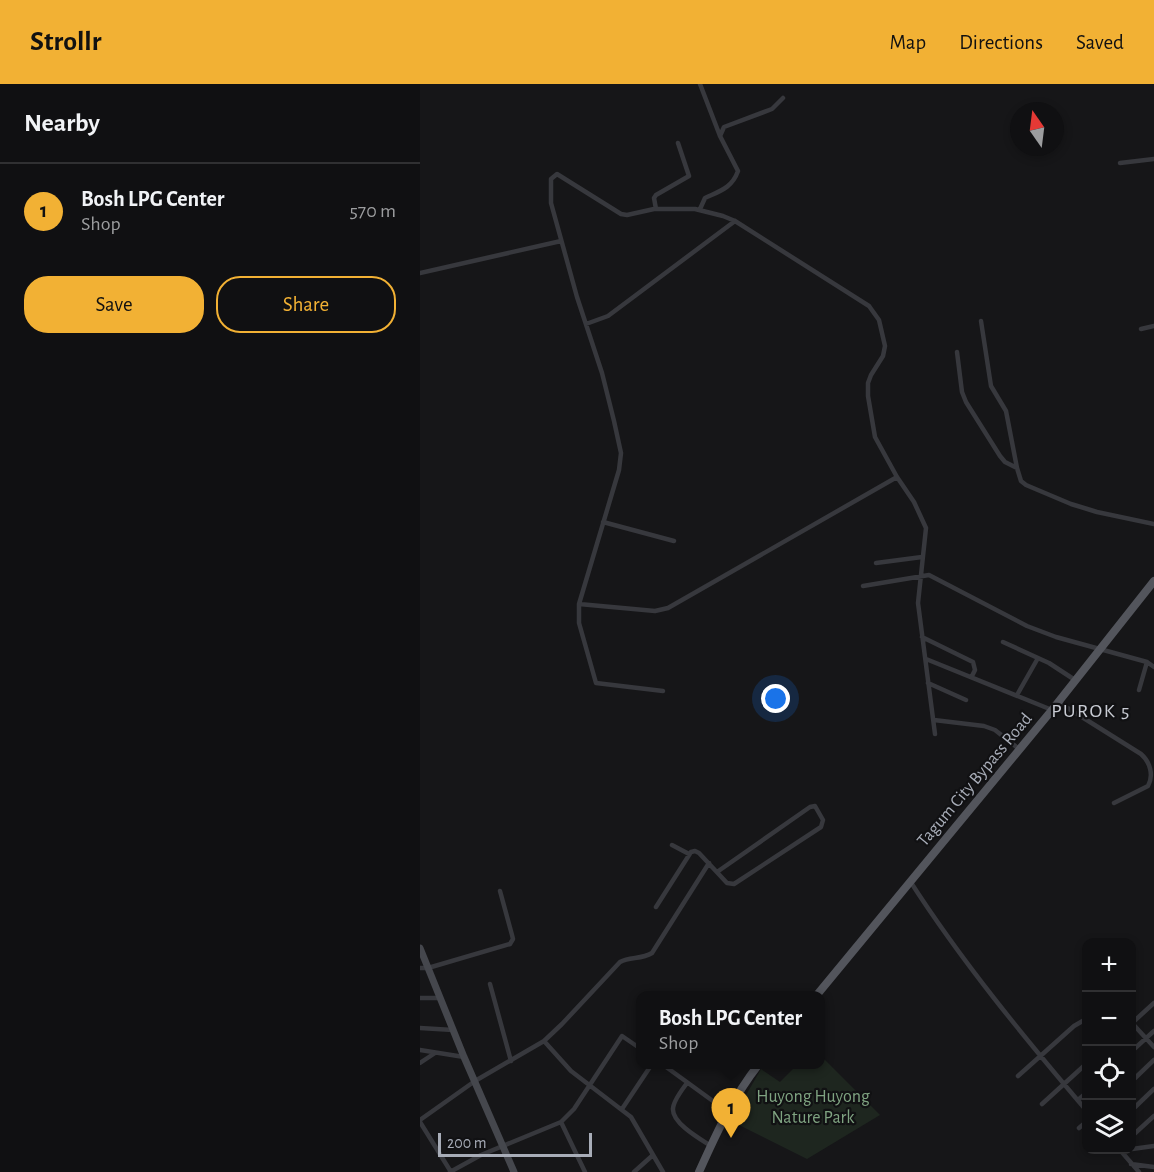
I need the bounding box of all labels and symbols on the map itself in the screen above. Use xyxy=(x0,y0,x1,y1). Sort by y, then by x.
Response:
north arrow xyxy=(1010,102,1064,156)
your location xyxy=(761,684,790,713)
district label: PUROK 5 xyxy=(1051,701,1131,721)
street label: Tagum City Bypass Road xyxy=(914,710,1036,850)
pin: 1 xyxy=(712,1088,750,1138)
park label: Huyong Huyong Nature Park xyxy=(756,1088,870,1127)
scale bar xyxy=(438,1130,592,1158)

